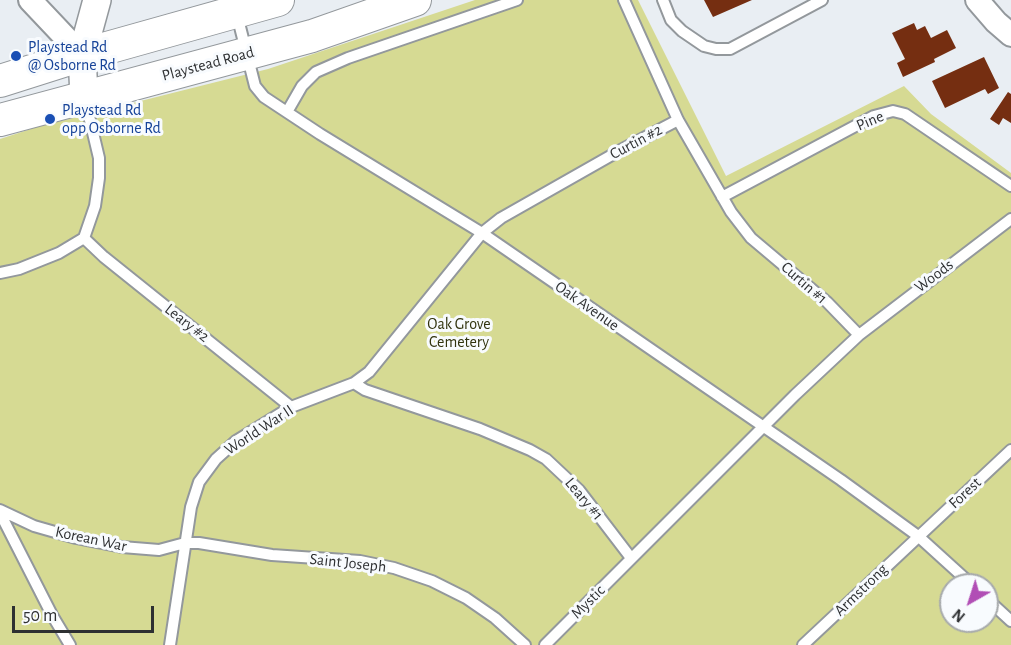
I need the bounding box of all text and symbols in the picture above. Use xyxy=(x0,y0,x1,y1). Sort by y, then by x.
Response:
place label: Playstead Rd @ Osborne Rd xyxy=(28,37,116,75)
street label: Playstead Road xyxy=(160,42,256,86)
marker: Playstead Rd @ Osborne Rd xyxy=(9,49,23,63)
place label: Playstead Rd opp Osborne Rd xyxy=(62,100,161,138)
street label: Pine xyxy=(853,107,887,135)
marker: Playstead Rd opp Osborne Rd xyxy=(43,112,57,126)
street label: Curtin #2 xyxy=(606,120,666,164)
street label: Woods xyxy=(911,255,957,297)
street label: Curtin #1 xyxy=(777,258,831,308)
street label: Oak Avenue xyxy=(551,277,623,335)
street label: Leary #2 xyxy=(161,300,213,346)
park label: Oak Grove Cemetery xyxy=(427,314,491,352)
street label: World War II xyxy=(221,401,297,459)
street label: Forest xyxy=(945,473,985,513)
street label: Leary #1 xyxy=(561,474,607,524)
street label: Korean War xyxy=(54,522,128,556)
street label: Saint Joseph xyxy=(309,549,387,577)
street label: Armstrong xyxy=(830,560,892,620)
north arrow xyxy=(939,573,999,633)
street label: Mystic xyxy=(567,581,609,623)
scale bar xyxy=(15,594,158,632)
text: N xyxy=(950,606,968,625)
text: 50 m xyxy=(23,607,57,625)

